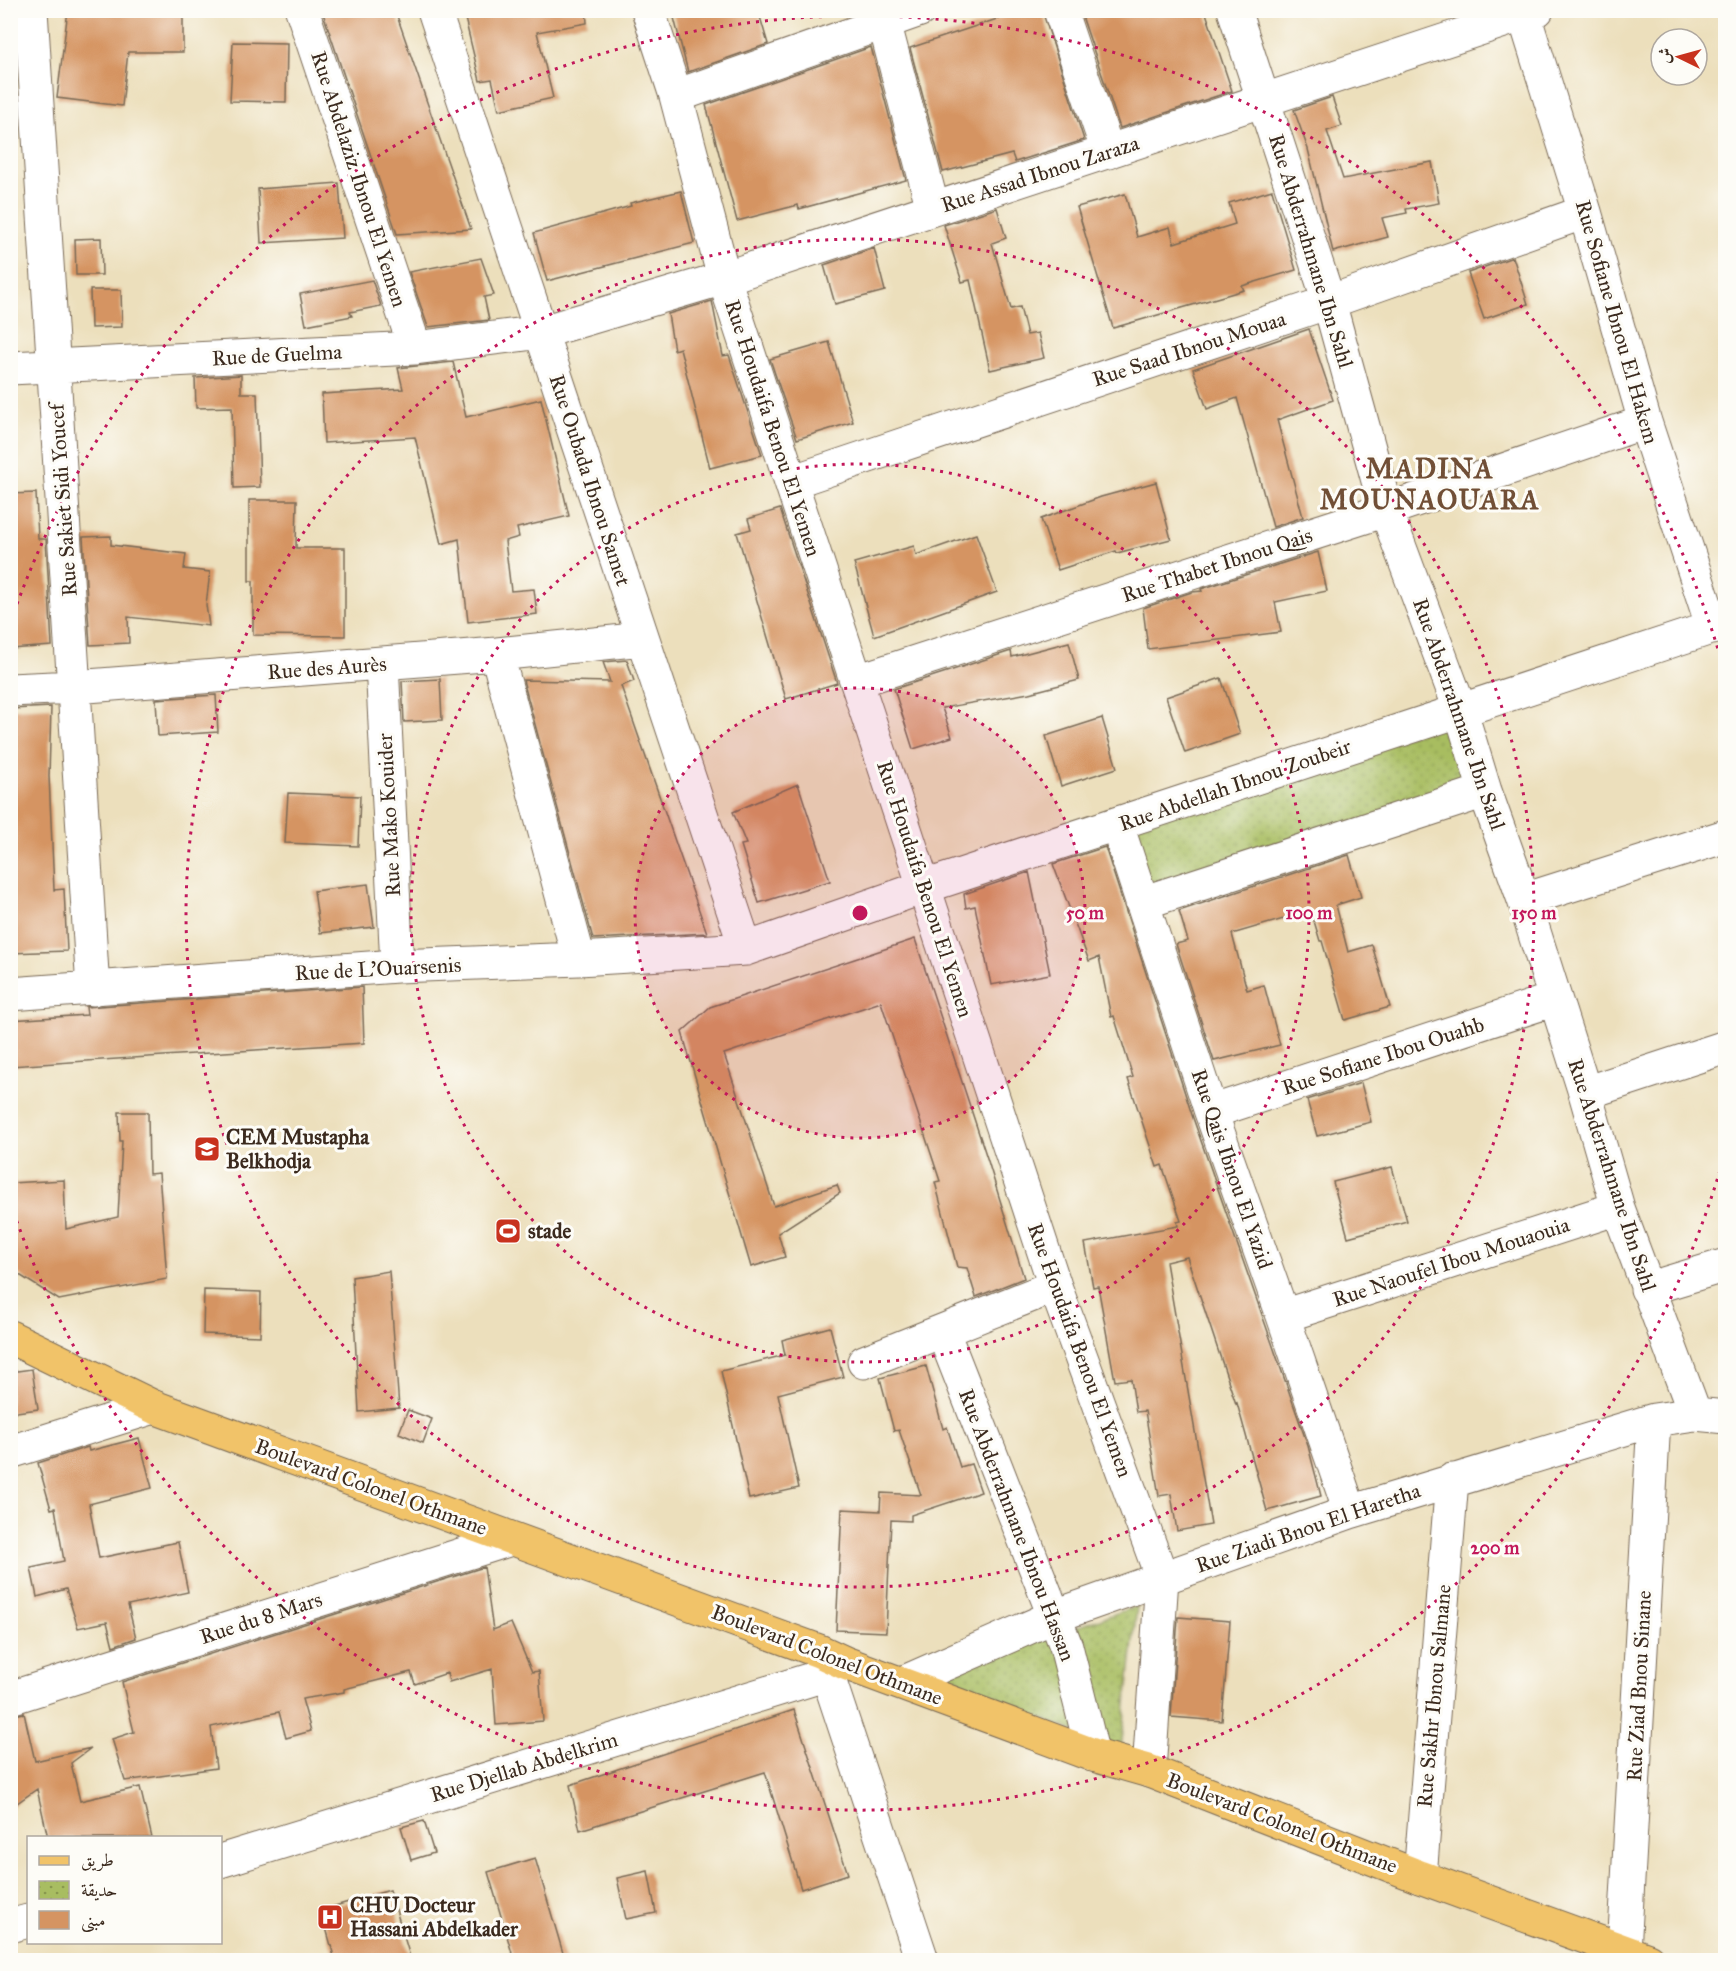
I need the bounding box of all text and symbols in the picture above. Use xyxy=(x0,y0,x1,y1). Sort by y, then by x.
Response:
north arrow xyxy=(1649,27,1709,87)
text: ش xyxy=(1654,47,1675,64)
street label: Rue Abdelaziz Ibnou El Yemen xyxy=(305,48,413,310)
street label: Rue Assad Ibnou Zaraza xyxy=(938,130,1142,218)
street label: Rue Abderrahmane Ibn Sahl xyxy=(1263,131,1359,371)
street label: Rue Sofiane Ibnou El Hakem xyxy=(1570,197,1664,447)
street label: Rue Houdaifa Benou El Yemen xyxy=(719,296,827,560)
street label: Rue Saad Ibnou Mouaa xyxy=(1089,305,1289,393)
street label: Rue de Guelma xyxy=(211,339,343,371)
street label: Rue Oubada Ibnou Samet xyxy=(544,371,637,590)
street label: Rue Sakiet Sidi Youcef xyxy=(43,400,83,597)
district label: MADINA MOUNAOUARA xyxy=(1320,452,1540,516)
street label: Rue Thabet Ibnou Qais xyxy=(1118,522,1316,608)
street label: Rue Abderrahmane Ibn Sahl xyxy=(1407,595,1511,834)
street label: Rue des Aurès xyxy=(266,651,388,685)
street label: Rue Mako Kouider xyxy=(372,732,406,897)
street label: Rue Abdellah Ibnou Zoubeir xyxy=(1116,733,1355,837)
street label: Rue Houdaifa Benou El Yemen xyxy=(871,757,979,1021)
text: 50 m xyxy=(1066,902,1105,924)
text: 100 m xyxy=(1286,902,1333,924)
text: 150 m xyxy=(1512,902,1557,924)
centre of rings xyxy=(850,903,870,923)
street label: Rue de L'Ouarsenis xyxy=(294,952,462,986)
street label: Rue Sofiane Ibou Ouahb xyxy=(1279,1011,1487,1101)
street label: Rue Abderrahmane Ibn Sahl xyxy=(1562,1055,1662,1295)
street label: Rue Qais Ibnou El Yazid xyxy=(1186,1066,1279,1273)
place label: CEM Mustapha Belkhodja xyxy=(226,1124,370,1174)
school or university icon: CEM Mustapha Belkhodja xyxy=(192,1134,222,1164)
street label: Rue Naoufel Ibou Mouaouia xyxy=(1329,1211,1573,1313)
sports icon: stade xyxy=(493,1216,523,1246)
place label: stade xyxy=(528,1218,572,1244)
street label: Rue Houdaifa Benou El Yemen xyxy=(1022,1219,1138,1481)
street label: Rue Abderrahmane Ibnou Hassan xyxy=(953,1385,1081,1665)
street label: Boulevard Colonel Othmane xyxy=(251,1433,491,1541)
street label: Rue Ziadi Bnou El Haretha xyxy=(1192,1477,1424,1579)
text: 200 m xyxy=(1471,1537,1520,1559)
street label: Rue Sakhr Ibnou Salmane xyxy=(1411,1583,1457,1809)
street label: Rue du 8 Mars xyxy=(197,1586,325,1650)
street label: Rue Ziad Bnou Sinane xyxy=(1621,1589,1657,1782)
street label: Boulevard Colonel Othmane xyxy=(708,1599,946,1711)
street label: Rue Djellab Abdelkrim xyxy=(427,1726,621,1808)
street label: Boulevard Colonel Othmane xyxy=(1163,1767,1401,1879)
legend xyxy=(27,1836,222,1944)
text: طريق xyxy=(81,1849,114,1872)
text: حديقة xyxy=(81,1879,117,1901)
place label: CHU Docteur Hassani Abdelkader xyxy=(350,1892,519,1942)
hospital icon: CHU Docteur Hassani Abdelkader xyxy=(315,1902,345,1932)
text: مبنى xyxy=(81,1909,106,1933)

